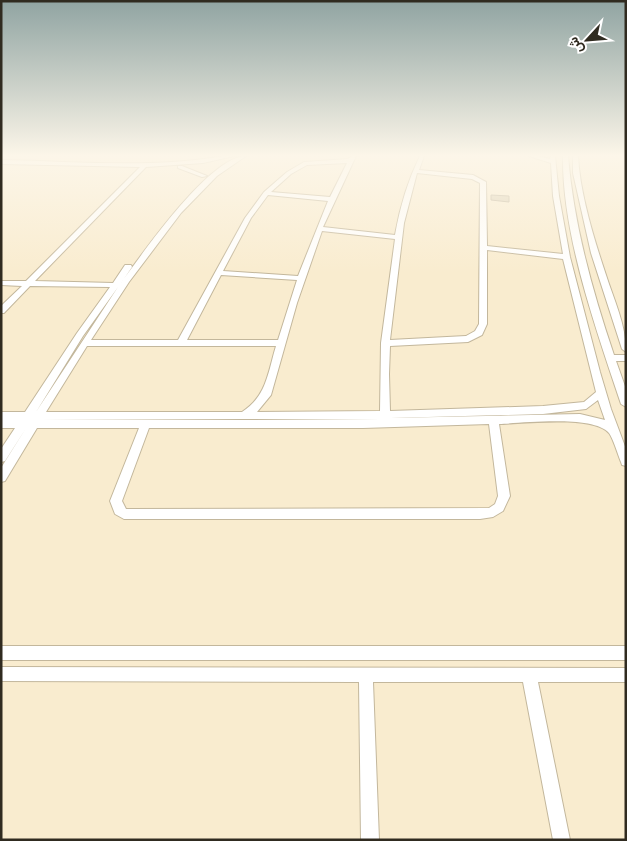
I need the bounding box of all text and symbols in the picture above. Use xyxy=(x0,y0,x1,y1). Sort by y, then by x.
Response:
north arrow xyxy=(562,15,612,65)
text: ش xyxy=(563,34,587,57)

